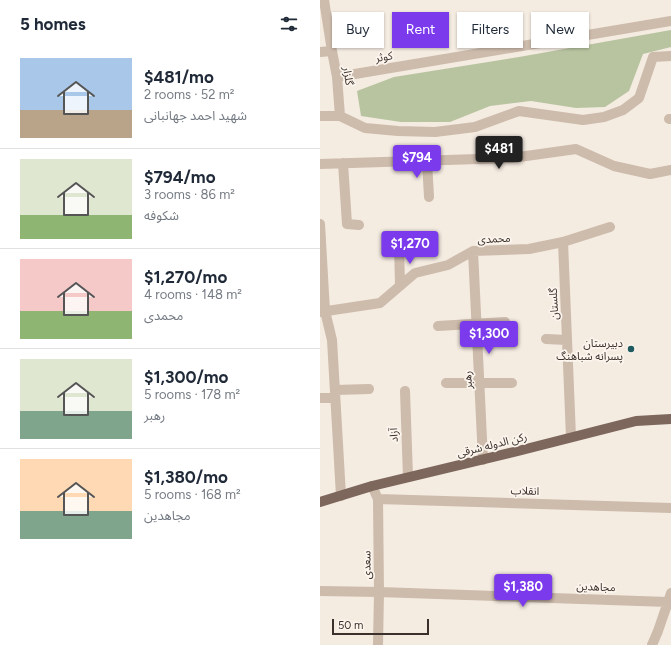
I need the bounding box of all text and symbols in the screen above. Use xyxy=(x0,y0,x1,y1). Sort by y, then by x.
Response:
chip: Buy xyxy=(332,12,384,48)
chip: Rent xyxy=(392,12,449,48)
chip: Filters xyxy=(457,12,523,48)
chip: New xyxy=(531,12,589,48)
icon: filters xyxy=(278,13,300,35)
text: 5 homes xyxy=(20,14,86,34)
street label: کوثر xyxy=(373,49,394,65)
street label: گلزار xyxy=(340,65,356,87)
text: $481/mo xyxy=(144,67,214,87)
icon: home xyxy=(52,74,100,122)
text: 2 rooms · 52 m² xyxy=(144,87,235,102)
text: شهید احمد جهانبانی xyxy=(144,108,247,123)
pin: $481 xyxy=(475,136,523,170)
text: $481 xyxy=(485,141,513,156)
pin: $794 xyxy=(393,145,441,179)
text: $794 xyxy=(402,150,432,165)
text: $794/mo xyxy=(144,167,216,187)
icon: home xyxy=(52,175,100,223)
text: 3 rooms · 86 m² xyxy=(144,187,235,202)
text: شکوفه xyxy=(144,208,179,223)
pin: $1,270 xyxy=(377,231,443,265)
street label: محمدی xyxy=(477,232,511,246)
text: $1,270 xyxy=(390,236,430,251)
text: $1,270/mo xyxy=(144,267,227,287)
icon: home xyxy=(52,275,100,323)
text: 4 rooms · 148 m² xyxy=(144,287,242,302)
street label: گلستان xyxy=(547,287,561,320)
text: محمدی xyxy=(144,308,183,323)
pin: $1,300 xyxy=(456,321,522,355)
text: $1,300 xyxy=(469,326,509,341)
place label: دبیرستان پسرانه شباهنگ xyxy=(556,337,623,364)
marker: دبیرستان پسرانه شباهنگ xyxy=(626,344,636,354)
text: $1,300/mo xyxy=(144,367,229,387)
street label: رهبر xyxy=(461,371,475,390)
icon: home xyxy=(52,375,100,423)
text: 5 rooms · 178 m² xyxy=(144,387,240,402)
text: رهبر xyxy=(144,408,165,423)
street label: آزاد xyxy=(387,427,401,442)
street label: رکن الدوله شرقی xyxy=(456,430,528,460)
text: $1,380/mo xyxy=(144,467,228,487)
icon: home xyxy=(52,475,100,523)
street label: انقلاب xyxy=(510,484,539,498)
text: 5 rooms · 168 m² xyxy=(144,487,241,502)
text: مجاهدین xyxy=(144,508,191,523)
street label: سعدی xyxy=(360,550,374,579)
pin: $1,380 xyxy=(490,574,556,608)
text: $1,380 xyxy=(503,579,543,594)
street label: مجاهدین xyxy=(576,580,616,594)
scale bar xyxy=(332,617,429,636)
text: 50 m xyxy=(338,619,363,632)

